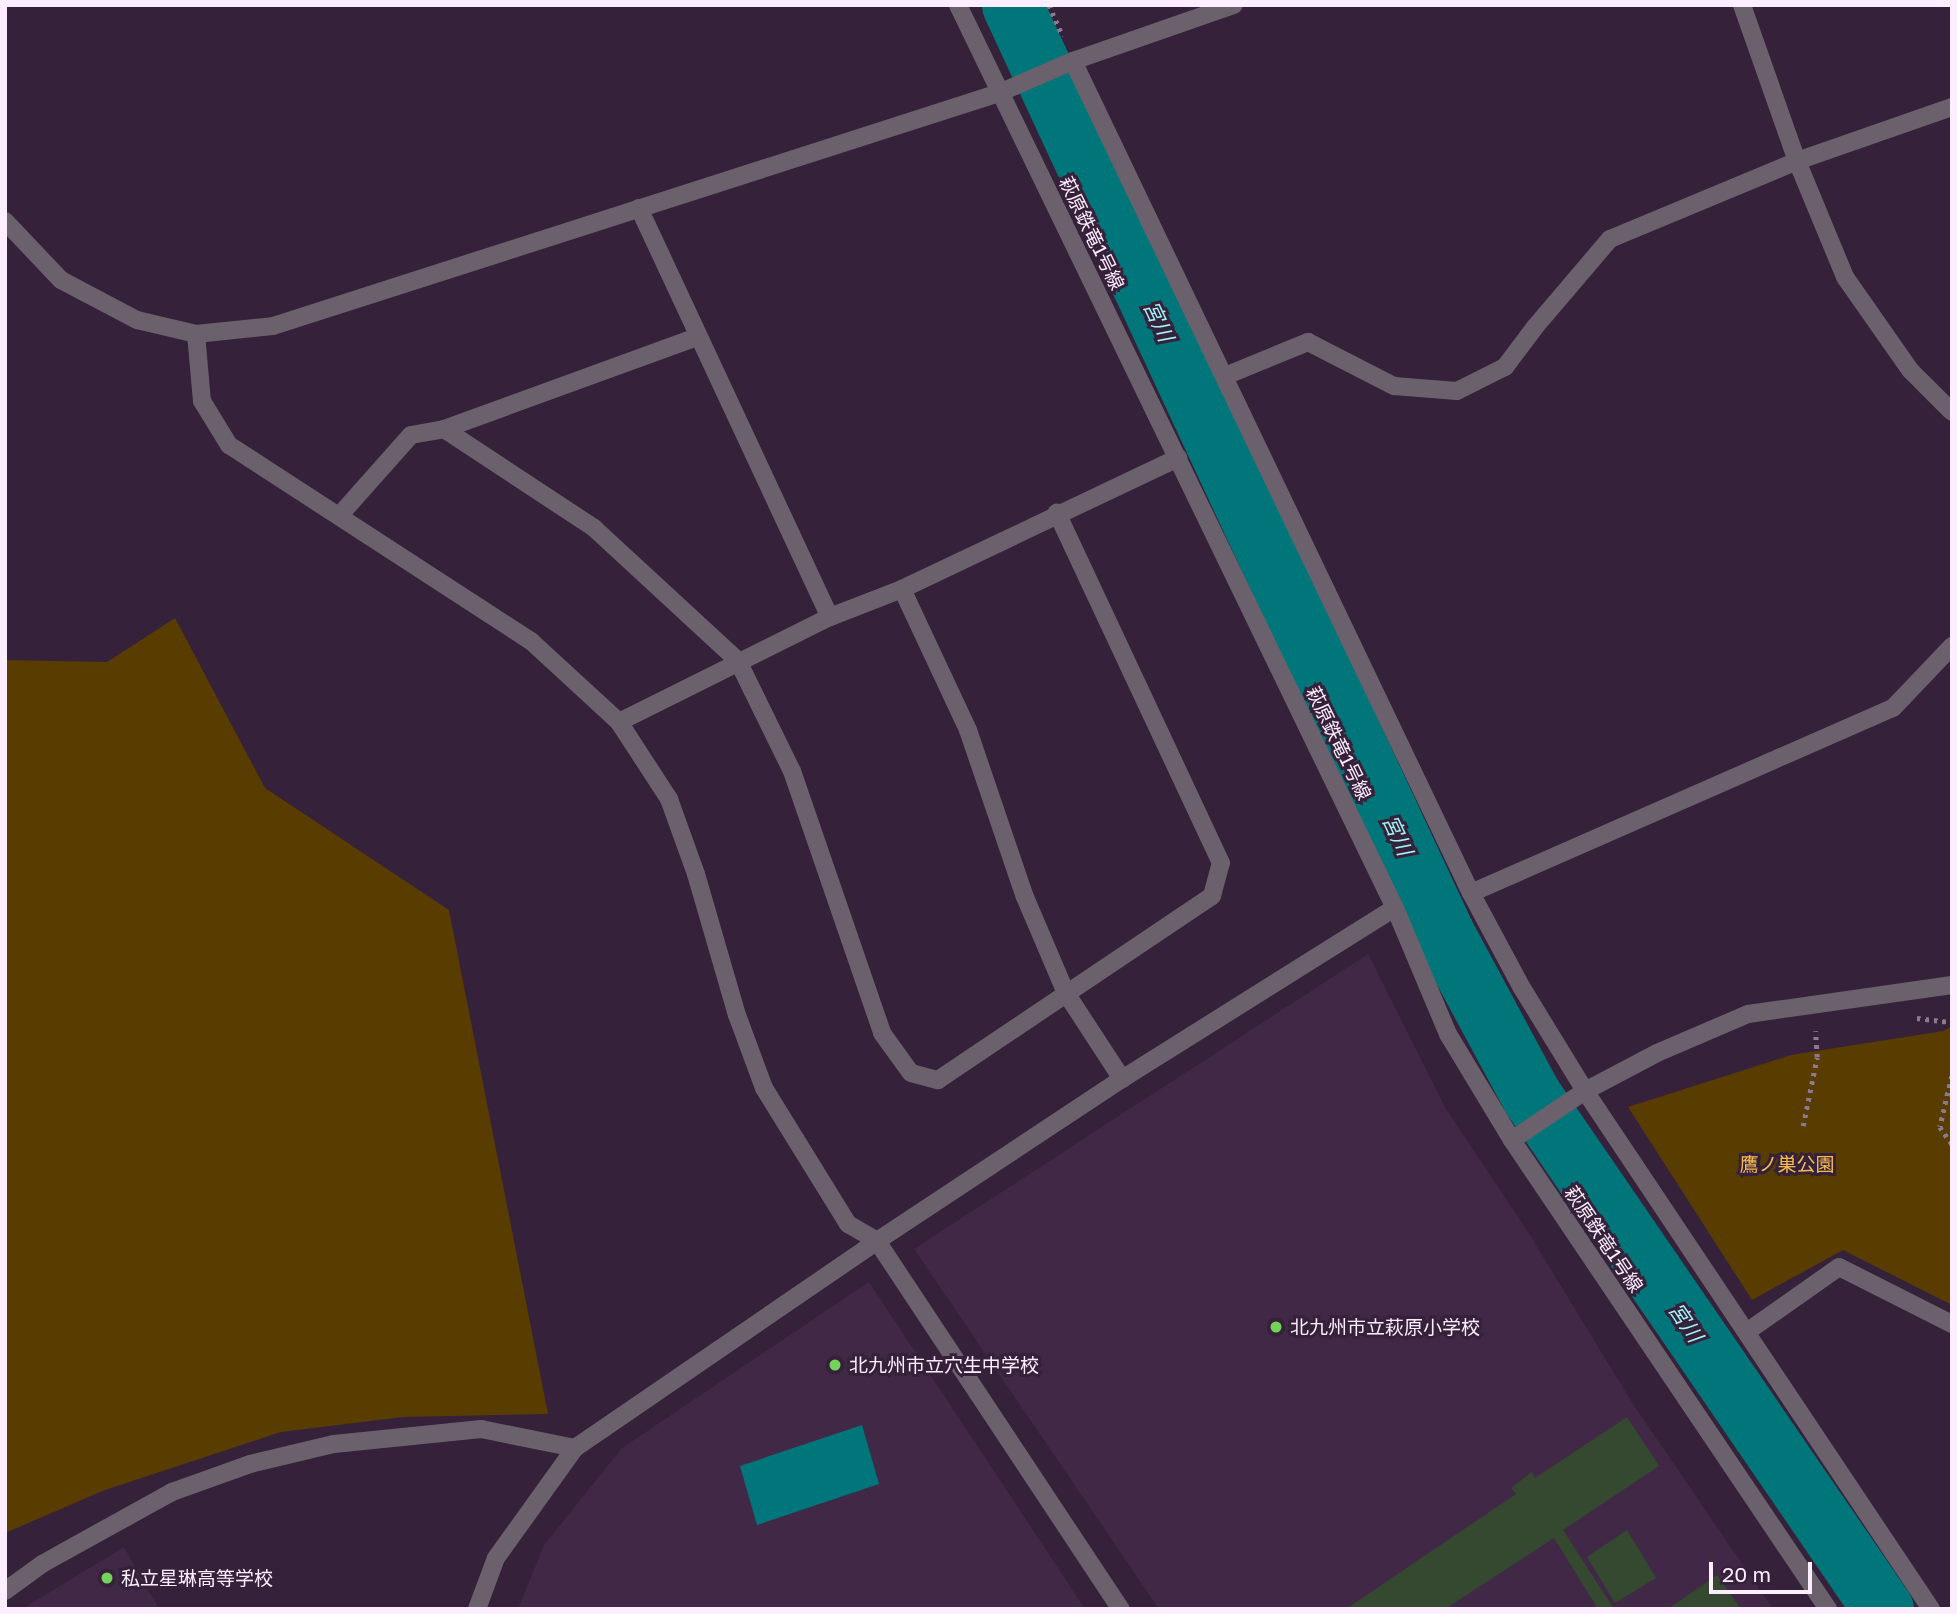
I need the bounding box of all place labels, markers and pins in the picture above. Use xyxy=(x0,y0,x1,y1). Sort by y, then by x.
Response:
place label: 北九州市立萩原小学校 xyxy=(1290,1316,1480,1338)
marker: 北九州市立萩原小学校 xyxy=(1268,1319,1284,1335)
place label: 北九州市立穴生中学校 xyxy=(849,1354,1039,1376)
marker: 北九州市立穴生中学校 xyxy=(827,1357,843,1373)
place label: 私立星琳高等学校 xyxy=(121,1567,273,1589)
marker: 私立星琳高等学校 xyxy=(99,1570,115,1586)

